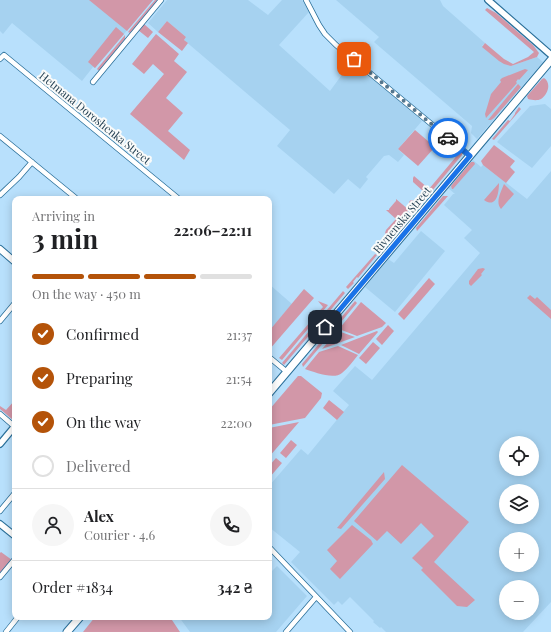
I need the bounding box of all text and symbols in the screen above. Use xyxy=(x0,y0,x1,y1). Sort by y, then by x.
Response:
pin xyxy=(337,42,371,76)
icon: bag xyxy=(343,48,365,70)
street label: Hetmana Doroshenka Street xyxy=(36,68,154,167)
courier xyxy=(428,118,468,158)
icon: car xyxy=(437,127,459,149)
street label: Rivnenska Street xyxy=(369,183,434,256)
text: Arriving in xyxy=(32,207,95,224)
text: 22:06–22:11 xyxy=(173,220,252,240)
text: 3 min xyxy=(32,221,98,256)
text: On the way · 450 m xyxy=(32,285,141,302)
pin xyxy=(308,310,342,344)
icon: home xyxy=(314,316,336,338)
icon: check xyxy=(32,323,54,345)
text: Confirmed xyxy=(66,324,139,344)
text: 21:37 xyxy=(226,326,252,343)
icon: check xyxy=(32,367,54,389)
text: Preparing xyxy=(66,368,133,388)
text: 21:54 xyxy=(226,370,252,387)
icon: check xyxy=(32,411,54,433)
text: On the way xyxy=(66,412,141,432)
text: 22:00 xyxy=(220,414,252,431)
map controls xyxy=(499,436,539,620)
button: locate xyxy=(499,436,539,476)
text: Delivered xyxy=(66,456,131,476)
button: layers xyxy=(499,484,539,524)
button: person xyxy=(32,504,74,546)
button: phone xyxy=(210,504,252,546)
text: Alex xyxy=(84,506,114,526)
text: Courier · 4.6 xyxy=(84,526,155,543)
button: + xyxy=(499,532,539,572)
text: Order #1834 xyxy=(32,577,113,597)
text: 342 ₴ xyxy=(217,577,252,597)
button: − xyxy=(499,580,539,620)

